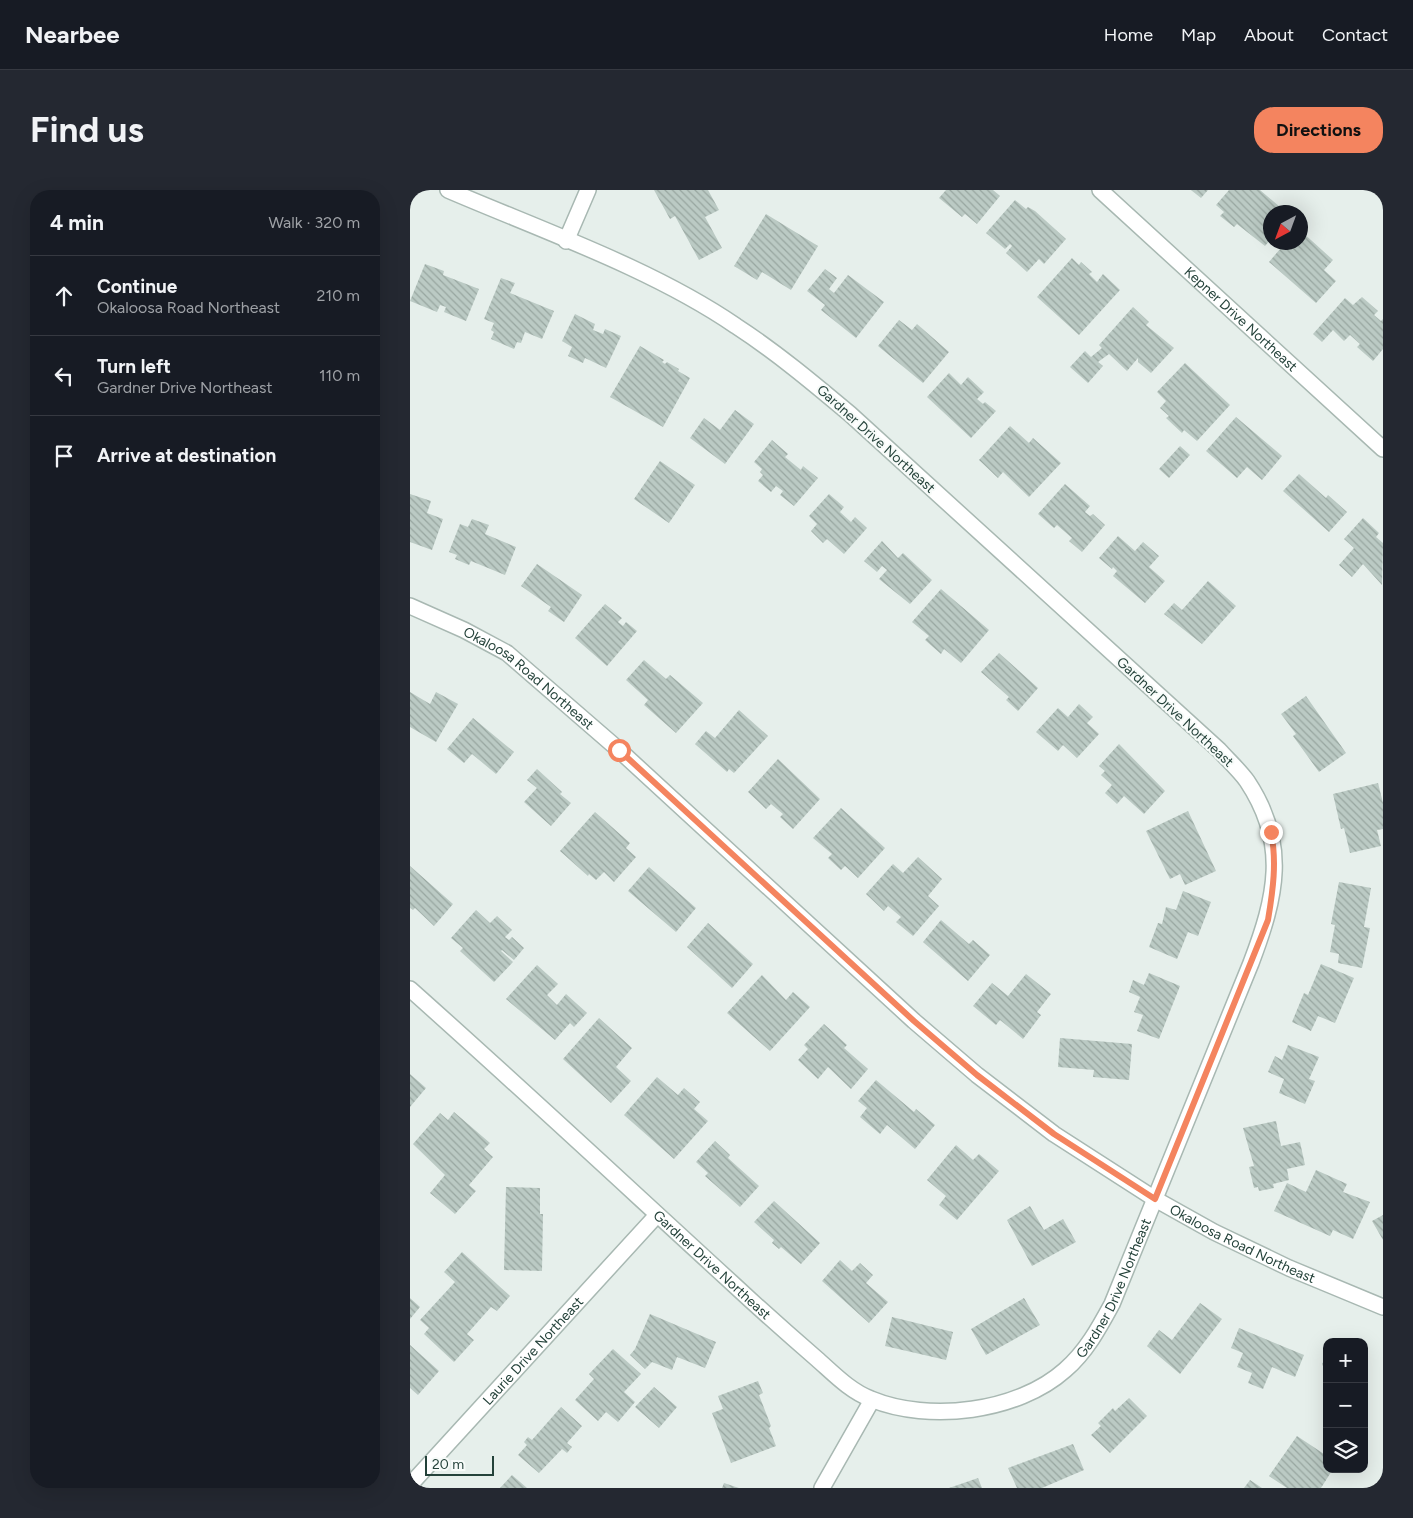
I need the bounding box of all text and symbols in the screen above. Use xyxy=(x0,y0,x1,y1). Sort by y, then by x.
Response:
text: Nearbee xyxy=(25,20,120,49)
text: Home xyxy=(1104,24,1153,46)
text: Map xyxy=(1181,24,1216,46)
text: About xyxy=(1244,24,1294,46)
text: Contact xyxy=(1322,24,1388,46)
button: Directions xyxy=(1254,107,1383,153)
text: Find us xyxy=(30,109,144,151)
north arrow xyxy=(1263,205,1308,250)
text: 4 min xyxy=(50,210,104,235)
text: Walk · 320 m xyxy=(268,213,360,232)
street label: Kepner Drive Northeast xyxy=(1181,263,1301,375)
text: Continue xyxy=(97,275,177,298)
icon: ahead xyxy=(50,282,78,310)
text: 210 m xyxy=(317,286,360,305)
text: Okaloosa Road Northeast xyxy=(97,298,280,317)
text: Turn left xyxy=(97,355,171,378)
icon: left xyxy=(50,362,78,390)
text: 110 m xyxy=(319,366,360,385)
text: Gardner Drive Northeast xyxy=(97,378,273,397)
street label: Gardner Drive Northeast xyxy=(813,381,939,497)
icon: arrive xyxy=(50,442,78,470)
text: Arrive at destination xyxy=(97,444,276,467)
street label: Okaloosa Road Northeast xyxy=(461,623,597,733)
street label: Gardner Drive Northeast xyxy=(1113,653,1237,771)
route start xyxy=(608,739,631,762)
route end xyxy=(1260,821,1283,844)
street label: Okaloosa Road Northeast xyxy=(1167,1200,1318,1286)
street label: Gardner Drive Northeast xyxy=(650,1206,774,1323)
street label: Gardner Drive Northeast xyxy=(1072,1216,1155,1362)
street label: Laurie Drive Northeast xyxy=(479,1293,587,1408)
map controls xyxy=(1323,1338,1368,1473)
button: + xyxy=(1323,1338,1368,1383)
button: − xyxy=(1323,1383,1368,1428)
button: layers xyxy=(1323,1428,1368,1473)
scale bar xyxy=(425,1453,494,1476)
text: 20 m xyxy=(432,1456,464,1473)

